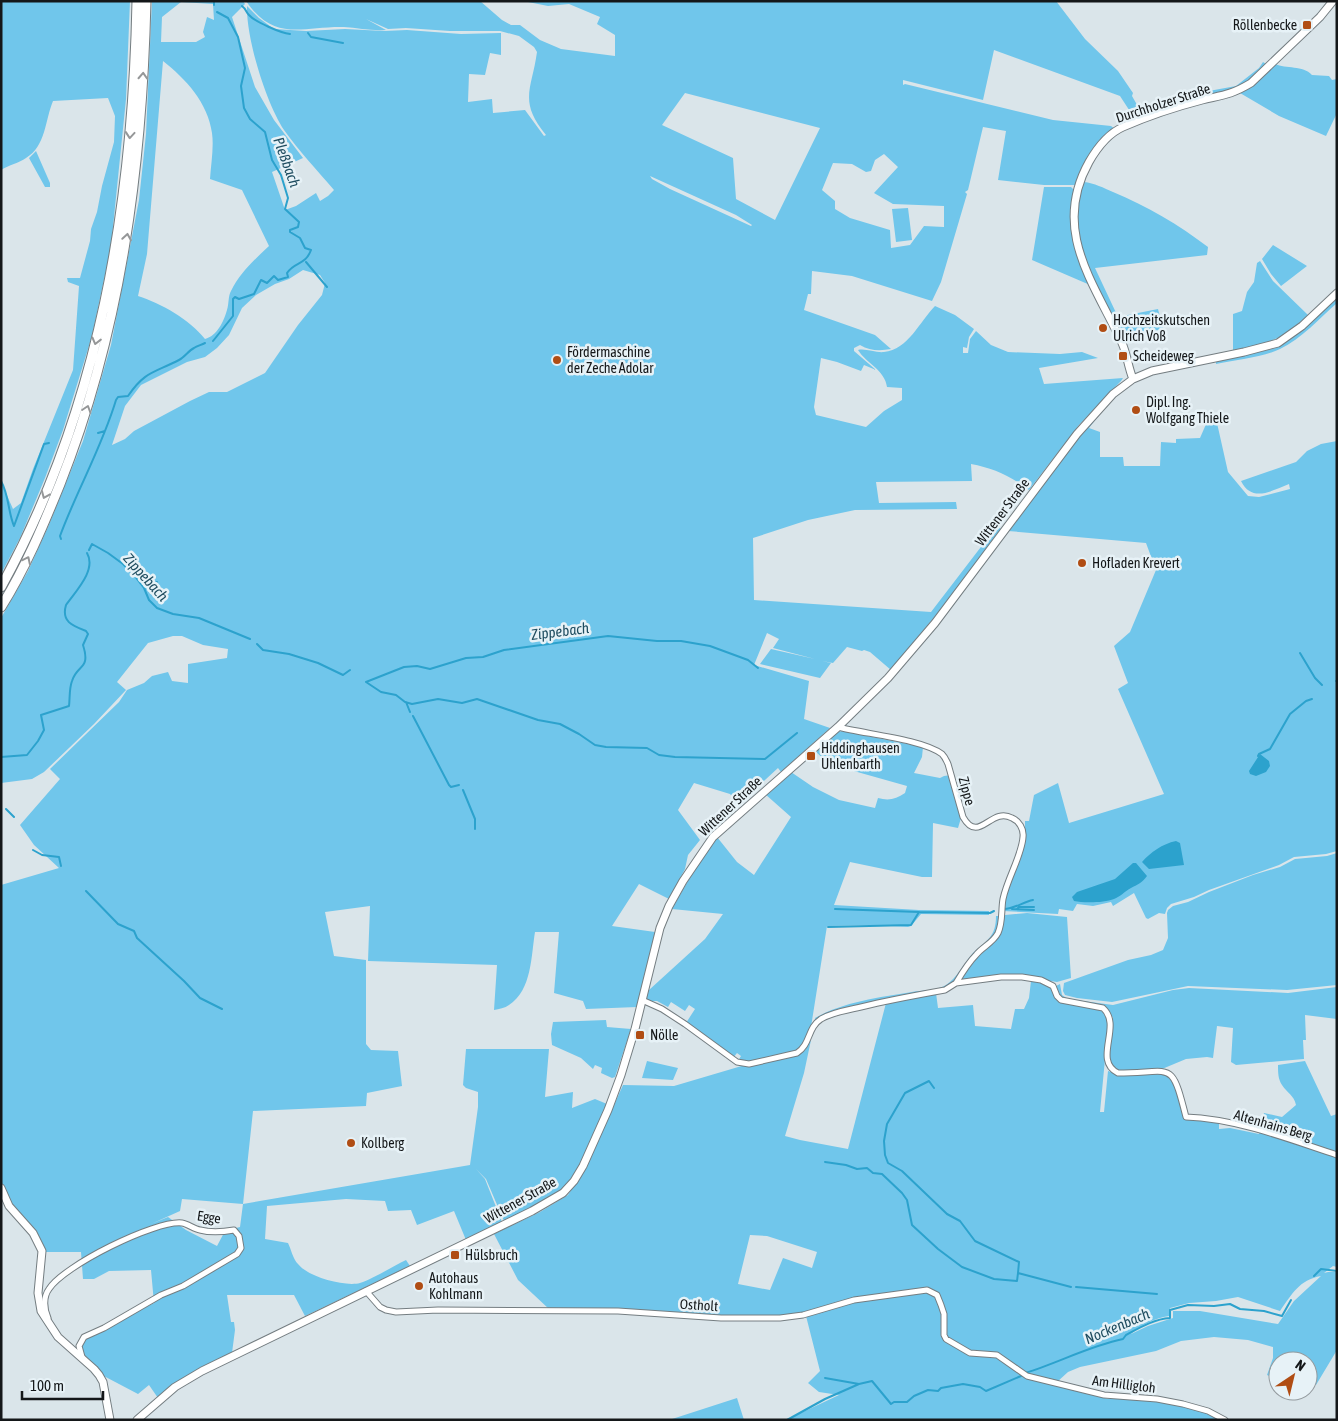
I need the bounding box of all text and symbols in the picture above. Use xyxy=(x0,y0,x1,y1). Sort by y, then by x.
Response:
place label: Röllenbecke xyxy=(1233,17,1297,33)
marker: Röllenbecke xyxy=(1301,19,1313,31)
one-way arrow xyxy=(137,71,148,79)
street label: Durchholzer Straße xyxy=(1114,80,1212,126)
one-way arrow xyxy=(124,131,135,139)
water label: Pleßbach xyxy=(270,135,304,189)
one-way arrow xyxy=(121,233,132,241)
place label: Hochzeitskutschen Ulrich Voß xyxy=(1113,312,1210,344)
marker: Hochzeitskutschen Ulrich Voß xyxy=(1097,322,1109,334)
one-way arrow xyxy=(92,337,102,345)
place label: Fördermaschine der Zeche Adolar xyxy=(567,344,654,376)
place label: Scheideweg xyxy=(1133,348,1194,364)
marker: Scheideweg xyxy=(1117,350,1129,362)
marker: Fördermaschine der Zeche Adolar xyxy=(551,354,563,366)
place label: Dipl. Ing. Wolfgang Thiele xyxy=(1146,394,1229,426)
marker: Dipl. Ing. Wolfgang Thiele xyxy=(1130,404,1142,416)
one-way arrow xyxy=(81,406,91,414)
street label: Wittener Straße xyxy=(972,475,1032,549)
one-way arrow xyxy=(41,490,51,499)
water label: Zippebach xyxy=(120,550,172,604)
place label: Hofladen Krevert xyxy=(1092,555,1180,571)
one-way arrow xyxy=(21,556,31,565)
marker: Hofladen Krevert xyxy=(1076,557,1088,569)
water label: Zippebach xyxy=(530,619,590,643)
place label: Hiddinghausen Uhlenbarth xyxy=(821,740,900,772)
marker: Hiddinghausen Uhlenbarth xyxy=(805,750,817,762)
street label: Wittener Straße xyxy=(695,773,765,839)
street label: Zippe xyxy=(955,775,979,807)
place label: Nölle xyxy=(650,1027,678,1043)
marker: Nölle xyxy=(634,1029,646,1041)
street label: Altenhains Berg xyxy=(1232,1106,1314,1144)
place label: Kollberg xyxy=(361,1135,404,1151)
marker: Kollberg xyxy=(345,1137,357,1149)
street label: Wittener Straße xyxy=(481,1174,559,1226)
street label: Egge xyxy=(196,1207,222,1227)
place label: Hülsbruch xyxy=(465,1247,518,1263)
marker: Hülsbruch xyxy=(449,1249,461,1261)
place label: Autohaus Kohlmann xyxy=(429,1270,483,1302)
marker: Autohaus Kohlmann xyxy=(413,1280,425,1292)
street label: Ostholt xyxy=(679,1296,719,1314)
water label: Nockenbach xyxy=(1082,1305,1152,1347)
north arrow xyxy=(1268,1351,1318,1401)
text: N xyxy=(1292,1356,1308,1374)
scale bar xyxy=(22,1368,104,1400)
street label: Am Hilligloh xyxy=(1091,1372,1157,1396)
text: 100 m xyxy=(30,1377,64,1394)

